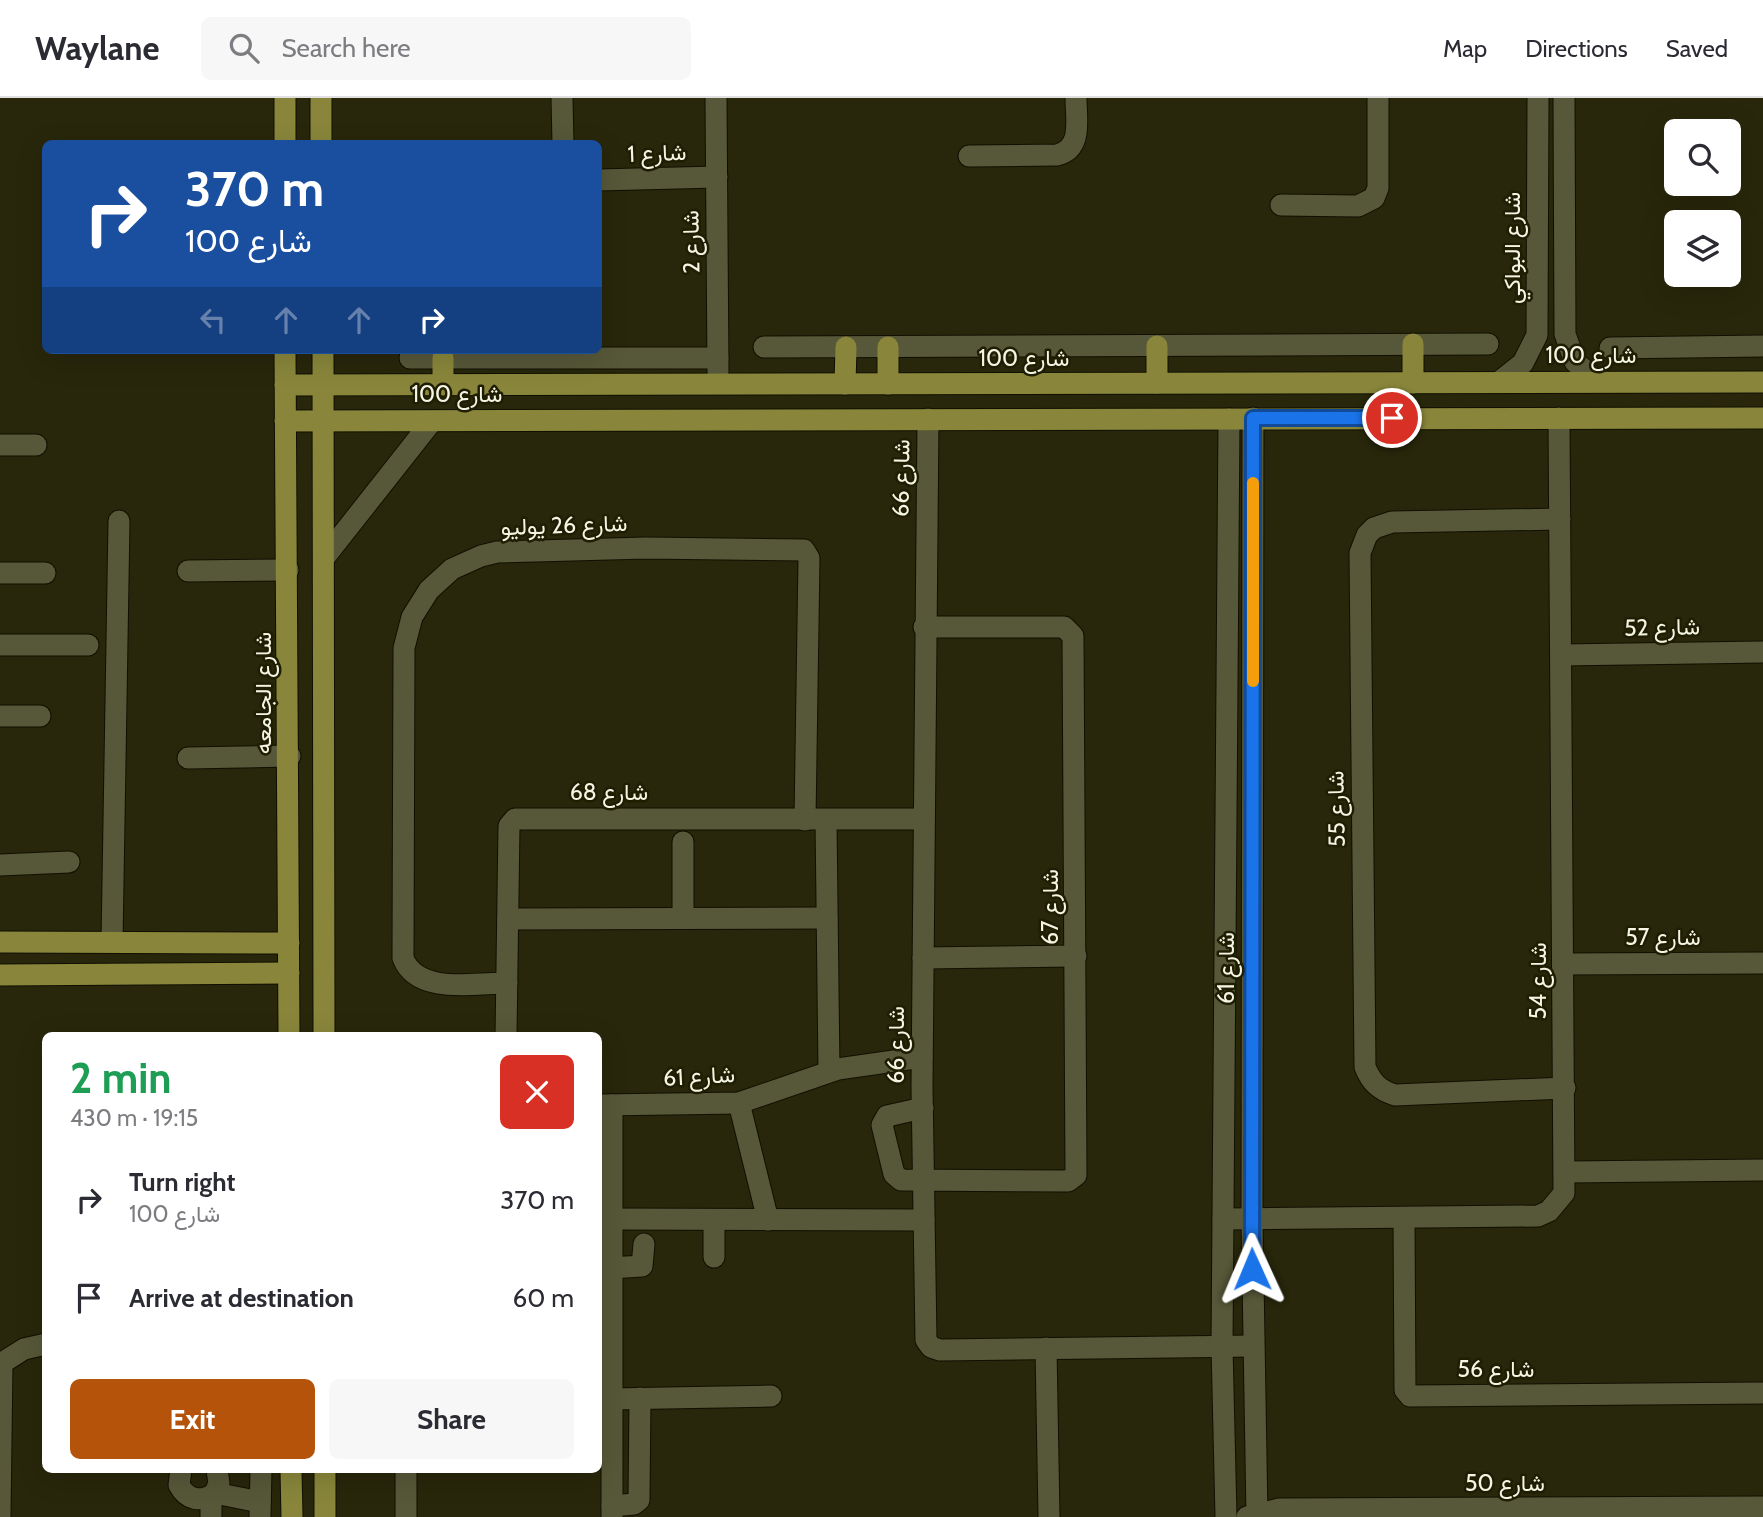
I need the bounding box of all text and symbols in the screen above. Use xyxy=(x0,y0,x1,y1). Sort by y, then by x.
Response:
search box xyxy=(201,17,691,80)
text: Waylane xyxy=(35,28,159,68)
icon: search xyxy=(225,29,263,67)
text: Search here xyxy=(281,32,411,64)
text: Map xyxy=(1443,34,1487,63)
text: Directions xyxy=(1525,34,1628,63)
text: Saved xyxy=(1666,34,1728,63)
map controls xyxy=(1664,119,1741,287)
button: search xyxy=(1664,119,1741,196)
street label: شارع 1 xyxy=(627,138,687,170)
text: 370 m xyxy=(185,159,324,218)
icon: right xyxy=(70,168,161,259)
street label: شارع البواكي xyxy=(1498,192,1531,304)
street label: شارع 2 xyxy=(676,210,708,274)
button: layers xyxy=(1664,210,1741,287)
text: شارع 100 xyxy=(185,221,312,260)
icon: left xyxy=(194,301,232,339)
icon: ahead xyxy=(267,301,305,339)
icon: ahead xyxy=(340,301,378,339)
icon: right xyxy=(413,301,451,339)
street label: شارع 100 xyxy=(1545,341,1637,371)
street label: شارع 100 xyxy=(978,344,1070,374)
street label: شارع 100 xyxy=(411,380,503,410)
pin xyxy=(1362,388,1422,448)
icon: arrive xyxy=(1373,399,1411,437)
street label: شارع 66 xyxy=(886,439,918,517)
street label: شارع 26 يوليو xyxy=(500,509,628,543)
street label: شارع 52 xyxy=(1624,612,1700,644)
street label: شارع الجامعه xyxy=(249,632,279,754)
street label: شارع 55 xyxy=(1321,771,1353,847)
street label: شارع 68 xyxy=(570,778,648,808)
street label: شارع 67 xyxy=(1036,869,1066,945)
street label: شارع 57 xyxy=(1625,923,1701,953)
street label: شارع 61 xyxy=(1212,932,1242,1004)
street label: شارع 54 xyxy=(1524,942,1554,1020)
street label: شارع 66 xyxy=(882,1006,912,1084)
text: 2 min xyxy=(70,1052,171,1104)
button: close xyxy=(500,1055,574,1129)
street label: شارع 61 xyxy=(662,1060,736,1094)
text: 430 m · 19:15 xyxy=(70,1104,198,1132)
text: Turn right xyxy=(129,1166,235,1198)
icon: right xyxy=(70,1181,108,1219)
text: 370 m xyxy=(500,1184,574,1216)
text: شارع 100 xyxy=(129,1200,220,1228)
position arrow xyxy=(1215,1232,1289,1306)
icon: arrive xyxy=(70,1279,108,1317)
text: Arrive at destination xyxy=(129,1282,354,1314)
text: 60 m xyxy=(512,1282,574,1314)
street label: شارع 56 xyxy=(1458,1355,1534,1385)
button: Exit xyxy=(70,1379,315,1459)
button: Share xyxy=(329,1379,574,1459)
street label: شارع 50 xyxy=(1465,1469,1545,1499)

